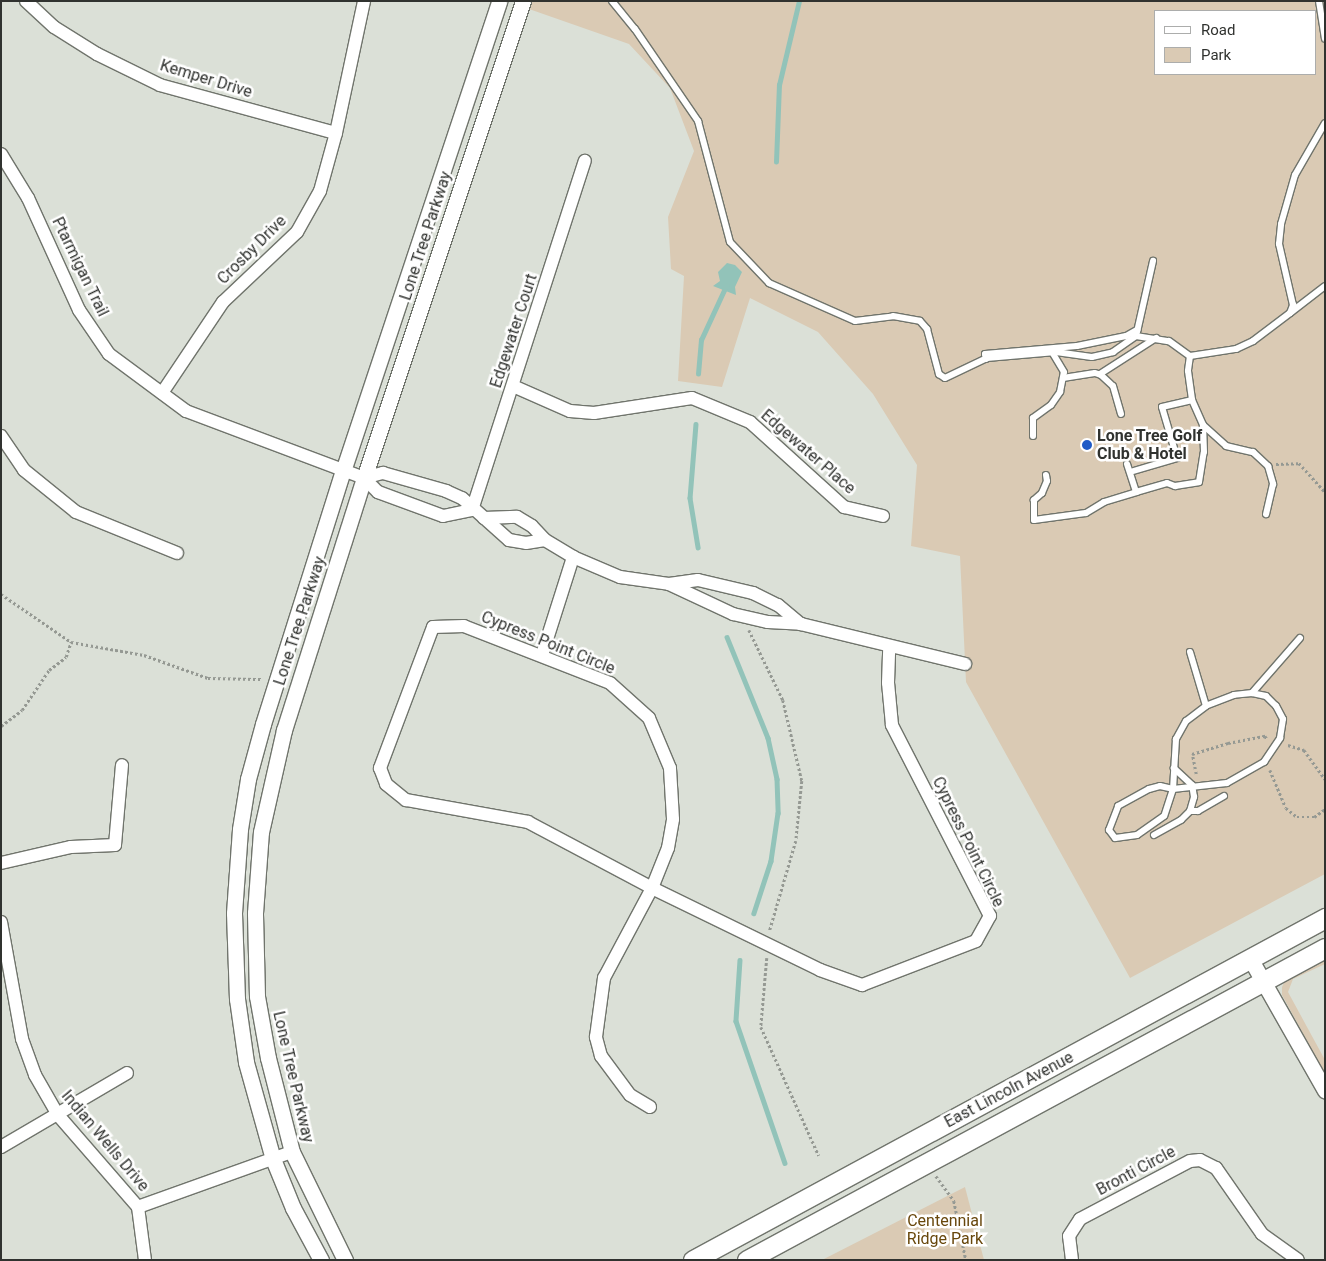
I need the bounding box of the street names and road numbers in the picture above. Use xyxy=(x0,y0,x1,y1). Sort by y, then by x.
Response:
street label: Kemper Drive xyxy=(158,56,254,102)
street label: Lone Tree Parkway xyxy=(396,169,456,303)
street label: Crosby Drive xyxy=(214,212,290,288)
street label: Ptarmigan Trail xyxy=(48,214,112,320)
street label: Edgewater Court xyxy=(487,272,541,390)
street label: Edgewater Place xyxy=(757,406,859,498)
street label: Lone Tree Parkway xyxy=(270,554,330,688)
street label: Cypress Point Circle xyxy=(478,607,618,679)
street label: Cypress Point Circle xyxy=(928,774,1008,910)
street label: Lone Tree Parkway xyxy=(269,1009,317,1145)
street label: East Lincoln Avenue xyxy=(941,1048,1077,1132)
street label: Indian Wells Drive xyxy=(57,1087,153,1195)
street label: Bronti Circle xyxy=(1093,1142,1179,1200)

